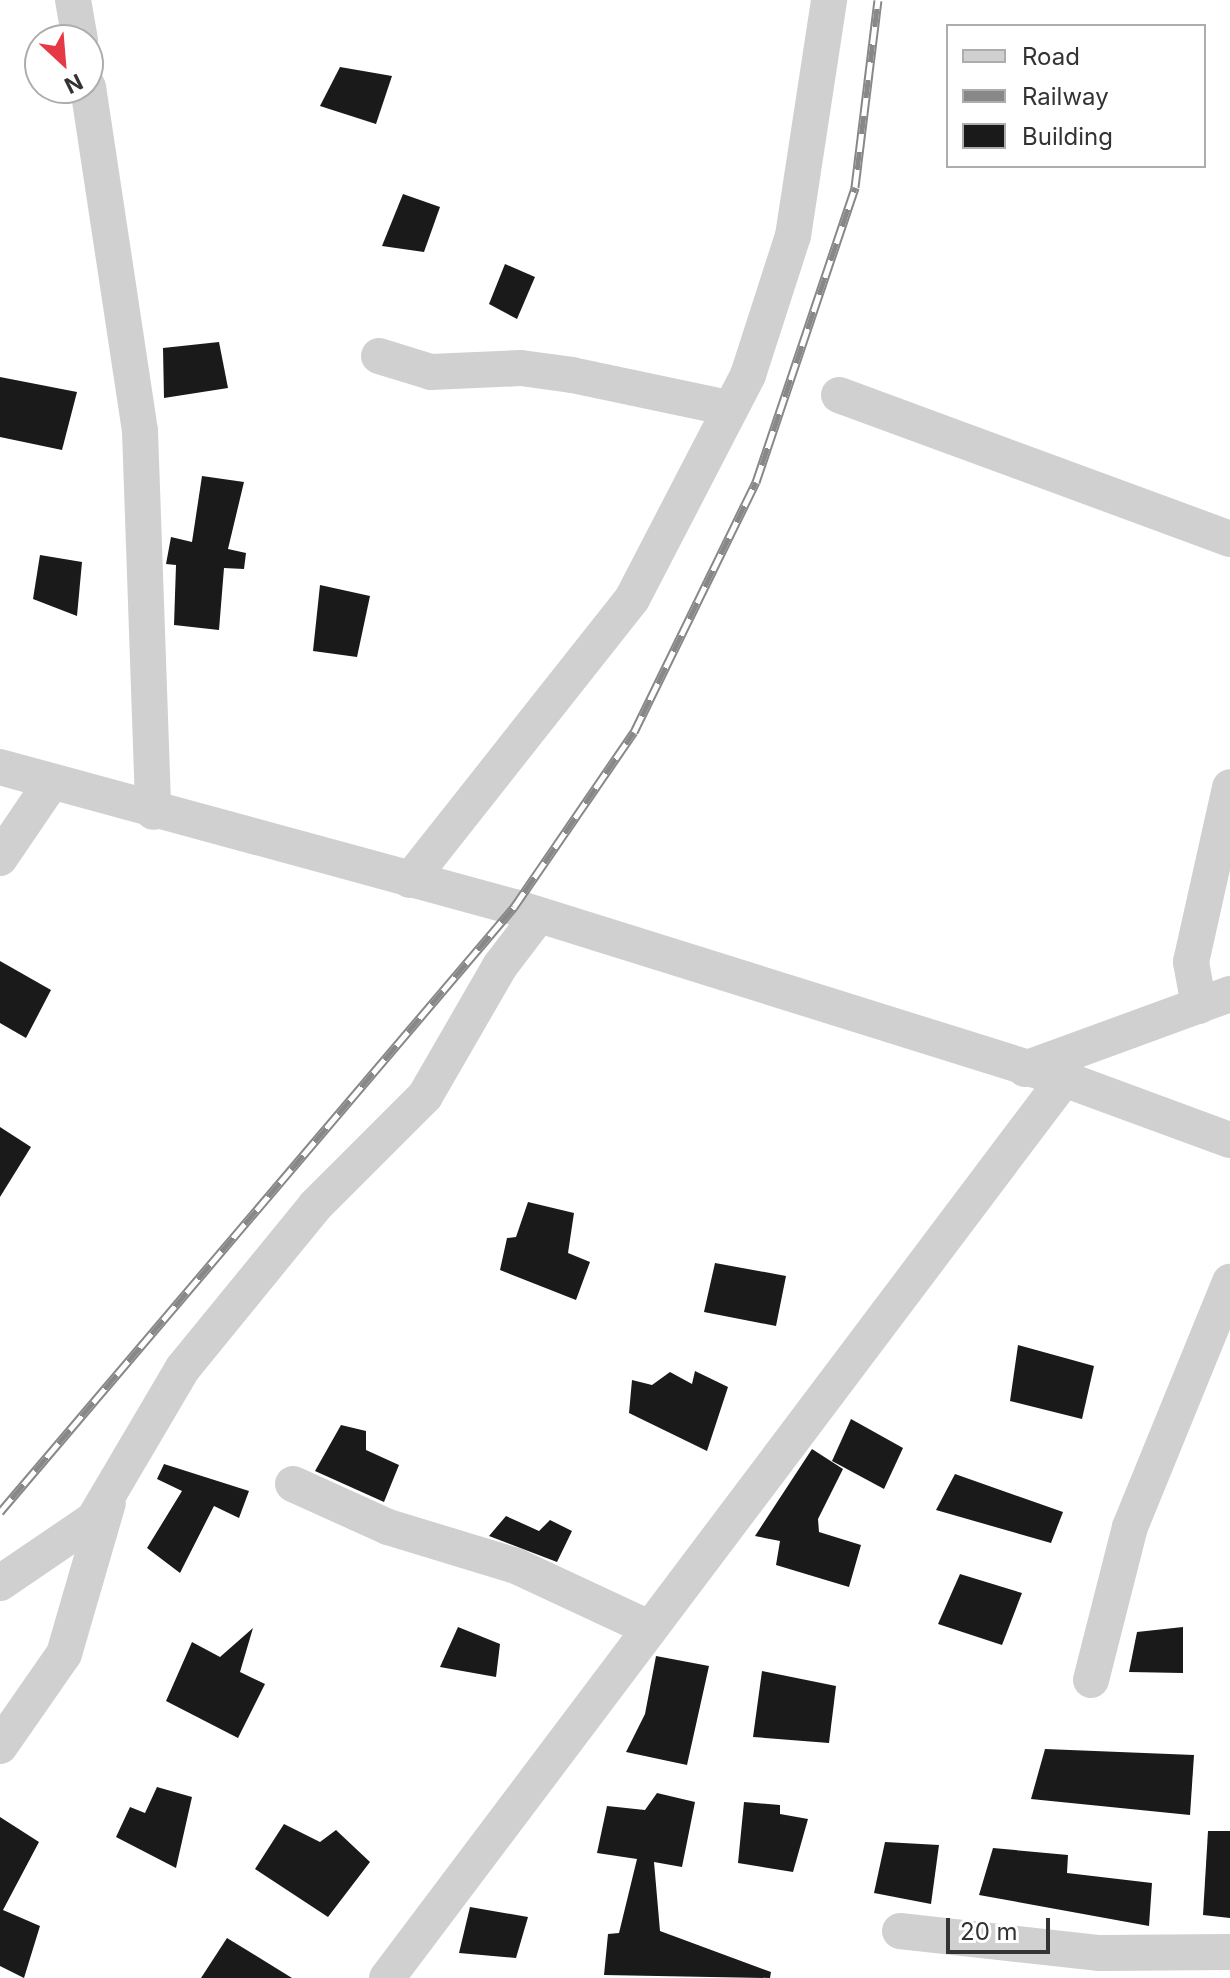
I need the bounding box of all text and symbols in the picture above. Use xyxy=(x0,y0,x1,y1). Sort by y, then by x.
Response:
north arrow xyxy=(24,24,104,104)
legend xyxy=(946,24,1206,168)
text: Road xyxy=(1022,42,1080,71)
text: N xyxy=(60,68,87,99)
text: Railway xyxy=(1022,82,1109,111)
text: Building xyxy=(1022,122,1113,151)
scale bar xyxy=(950,1902,1054,1952)
text: 20 m xyxy=(960,1917,1018,1946)

